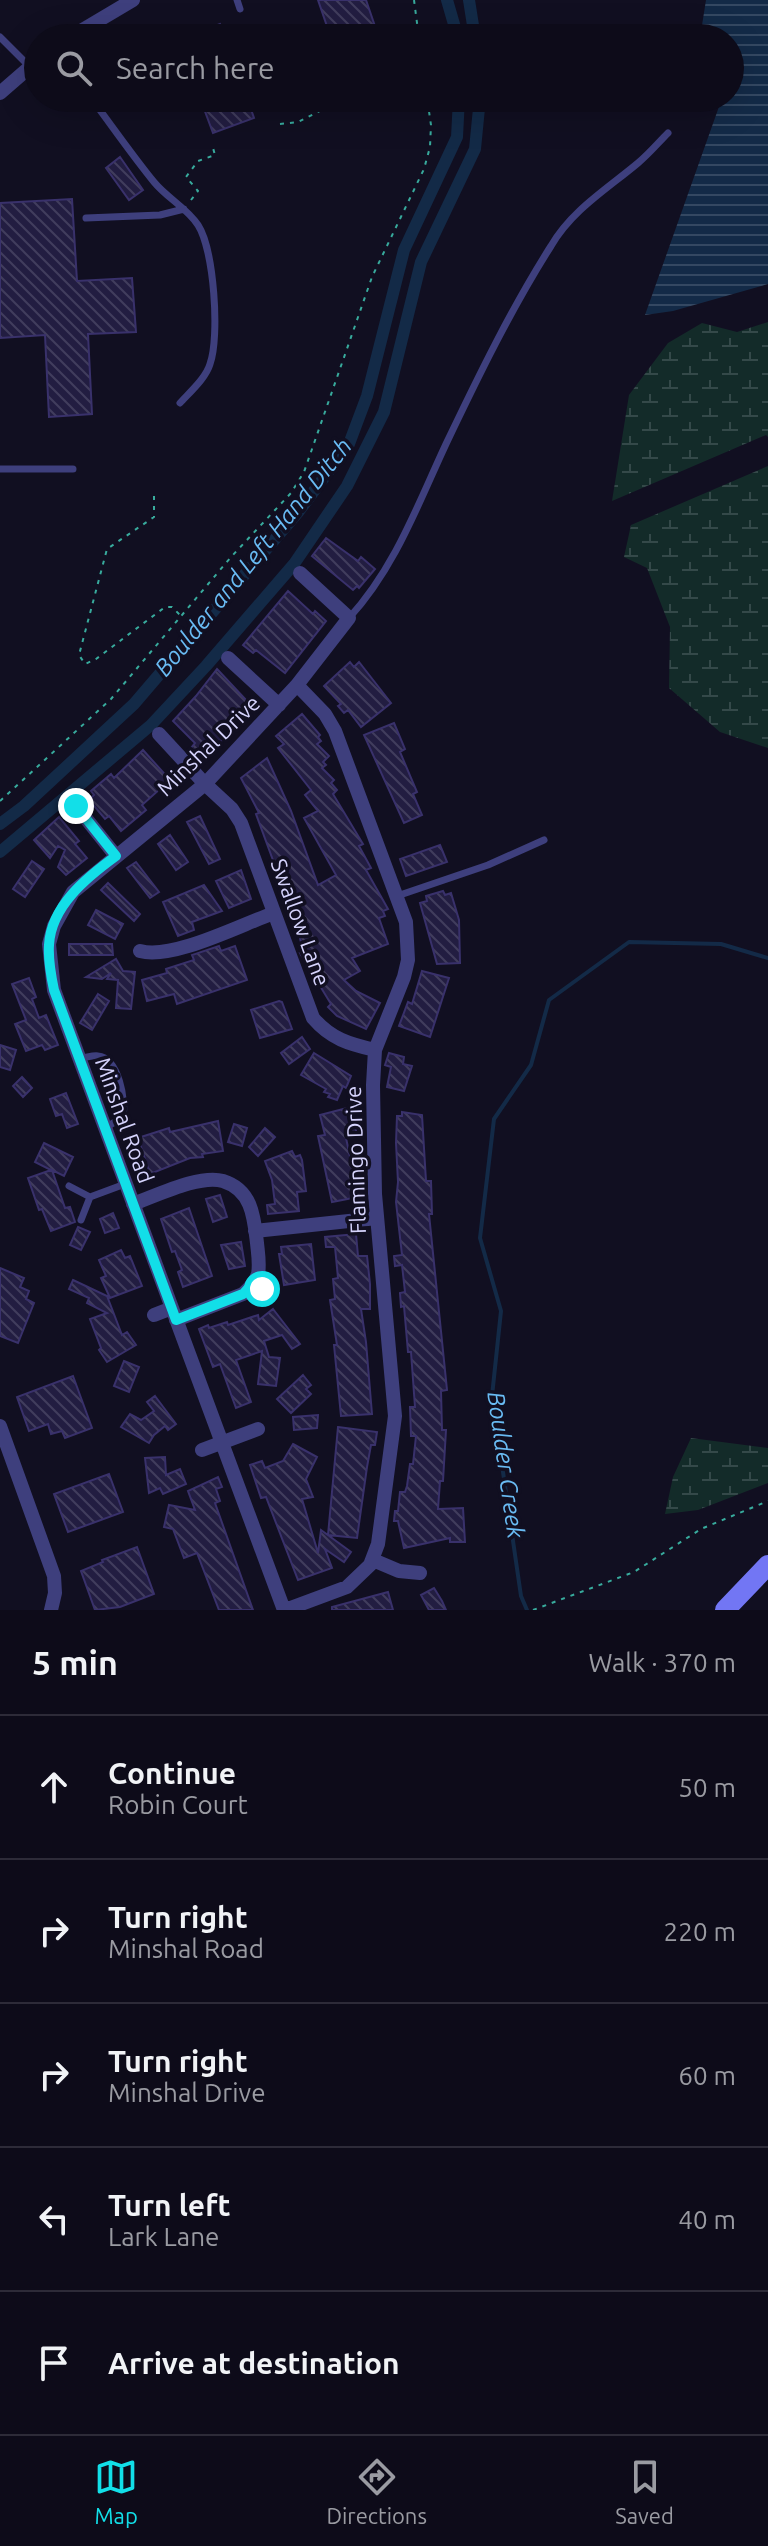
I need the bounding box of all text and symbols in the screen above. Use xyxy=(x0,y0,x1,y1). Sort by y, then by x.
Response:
search box xyxy=(24,24,744,112)
icon: search xyxy=(52,46,96,90)
text: Search here xyxy=(116,51,275,85)
water label: Boulder and Left Hand Ditch xyxy=(149,433,357,681)
street label: Minshal Drive xyxy=(151,690,265,800)
route end xyxy=(58,788,94,824)
street label: Swallow Lane xyxy=(266,855,336,989)
street label: Minshal Road xyxy=(91,1054,159,1186)
street label: Flamingo Drive xyxy=(340,1086,370,1234)
route start xyxy=(244,1271,280,1307)
water label: Boulder Creek xyxy=(482,1390,530,1541)
text: 5 min xyxy=(32,1643,118,1681)
text: Walk · 370 m xyxy=(588,1648,736,1677)
text: Continue xyxy=(108,1756,236,1790)
icon: ahead xyxy=(32,1765,76,1809)
text: 50 m xyxy=(678,1773,736,1802)
text: Robin Court xyxy=(108,1790,248,1819)
text: Turn right xyxy=(108,1900,248,1934)
icon: right xyxy=(32,1909,76,1953)
text: 220 m xyxy=(664,1917,736,1946)
text: Minshal Road xyxy=(108,1934,264,1963)
text: Turn right xyxy=(108,2044,248,2078)
icon: right xyxy=(32,2053,76,2097)
text: 60 m xyxy=(678,2061,736,2090)
text: Minshal Drive xyxy=(108,2078,265,2107)
text: Turn left xyxy=(108,2188,230,2222)
icon: left xyxy=(32,2197,76,2241)
text: 40 m xyxy=(678,2205,736,2234)
text: Lark Lane xyxy=(108,2222,219,2251)
icon: arrive xyxy=(32,2341,76,2385)
text: Arrive at destination xyxy=(108,2346,400,2380)
tab: Map xyxy=(94,2455,138,2528)
tab: Directions xyxy=(326,2455,427,2528)
tab: Saved xyxy=(615,2455,674,2528)

